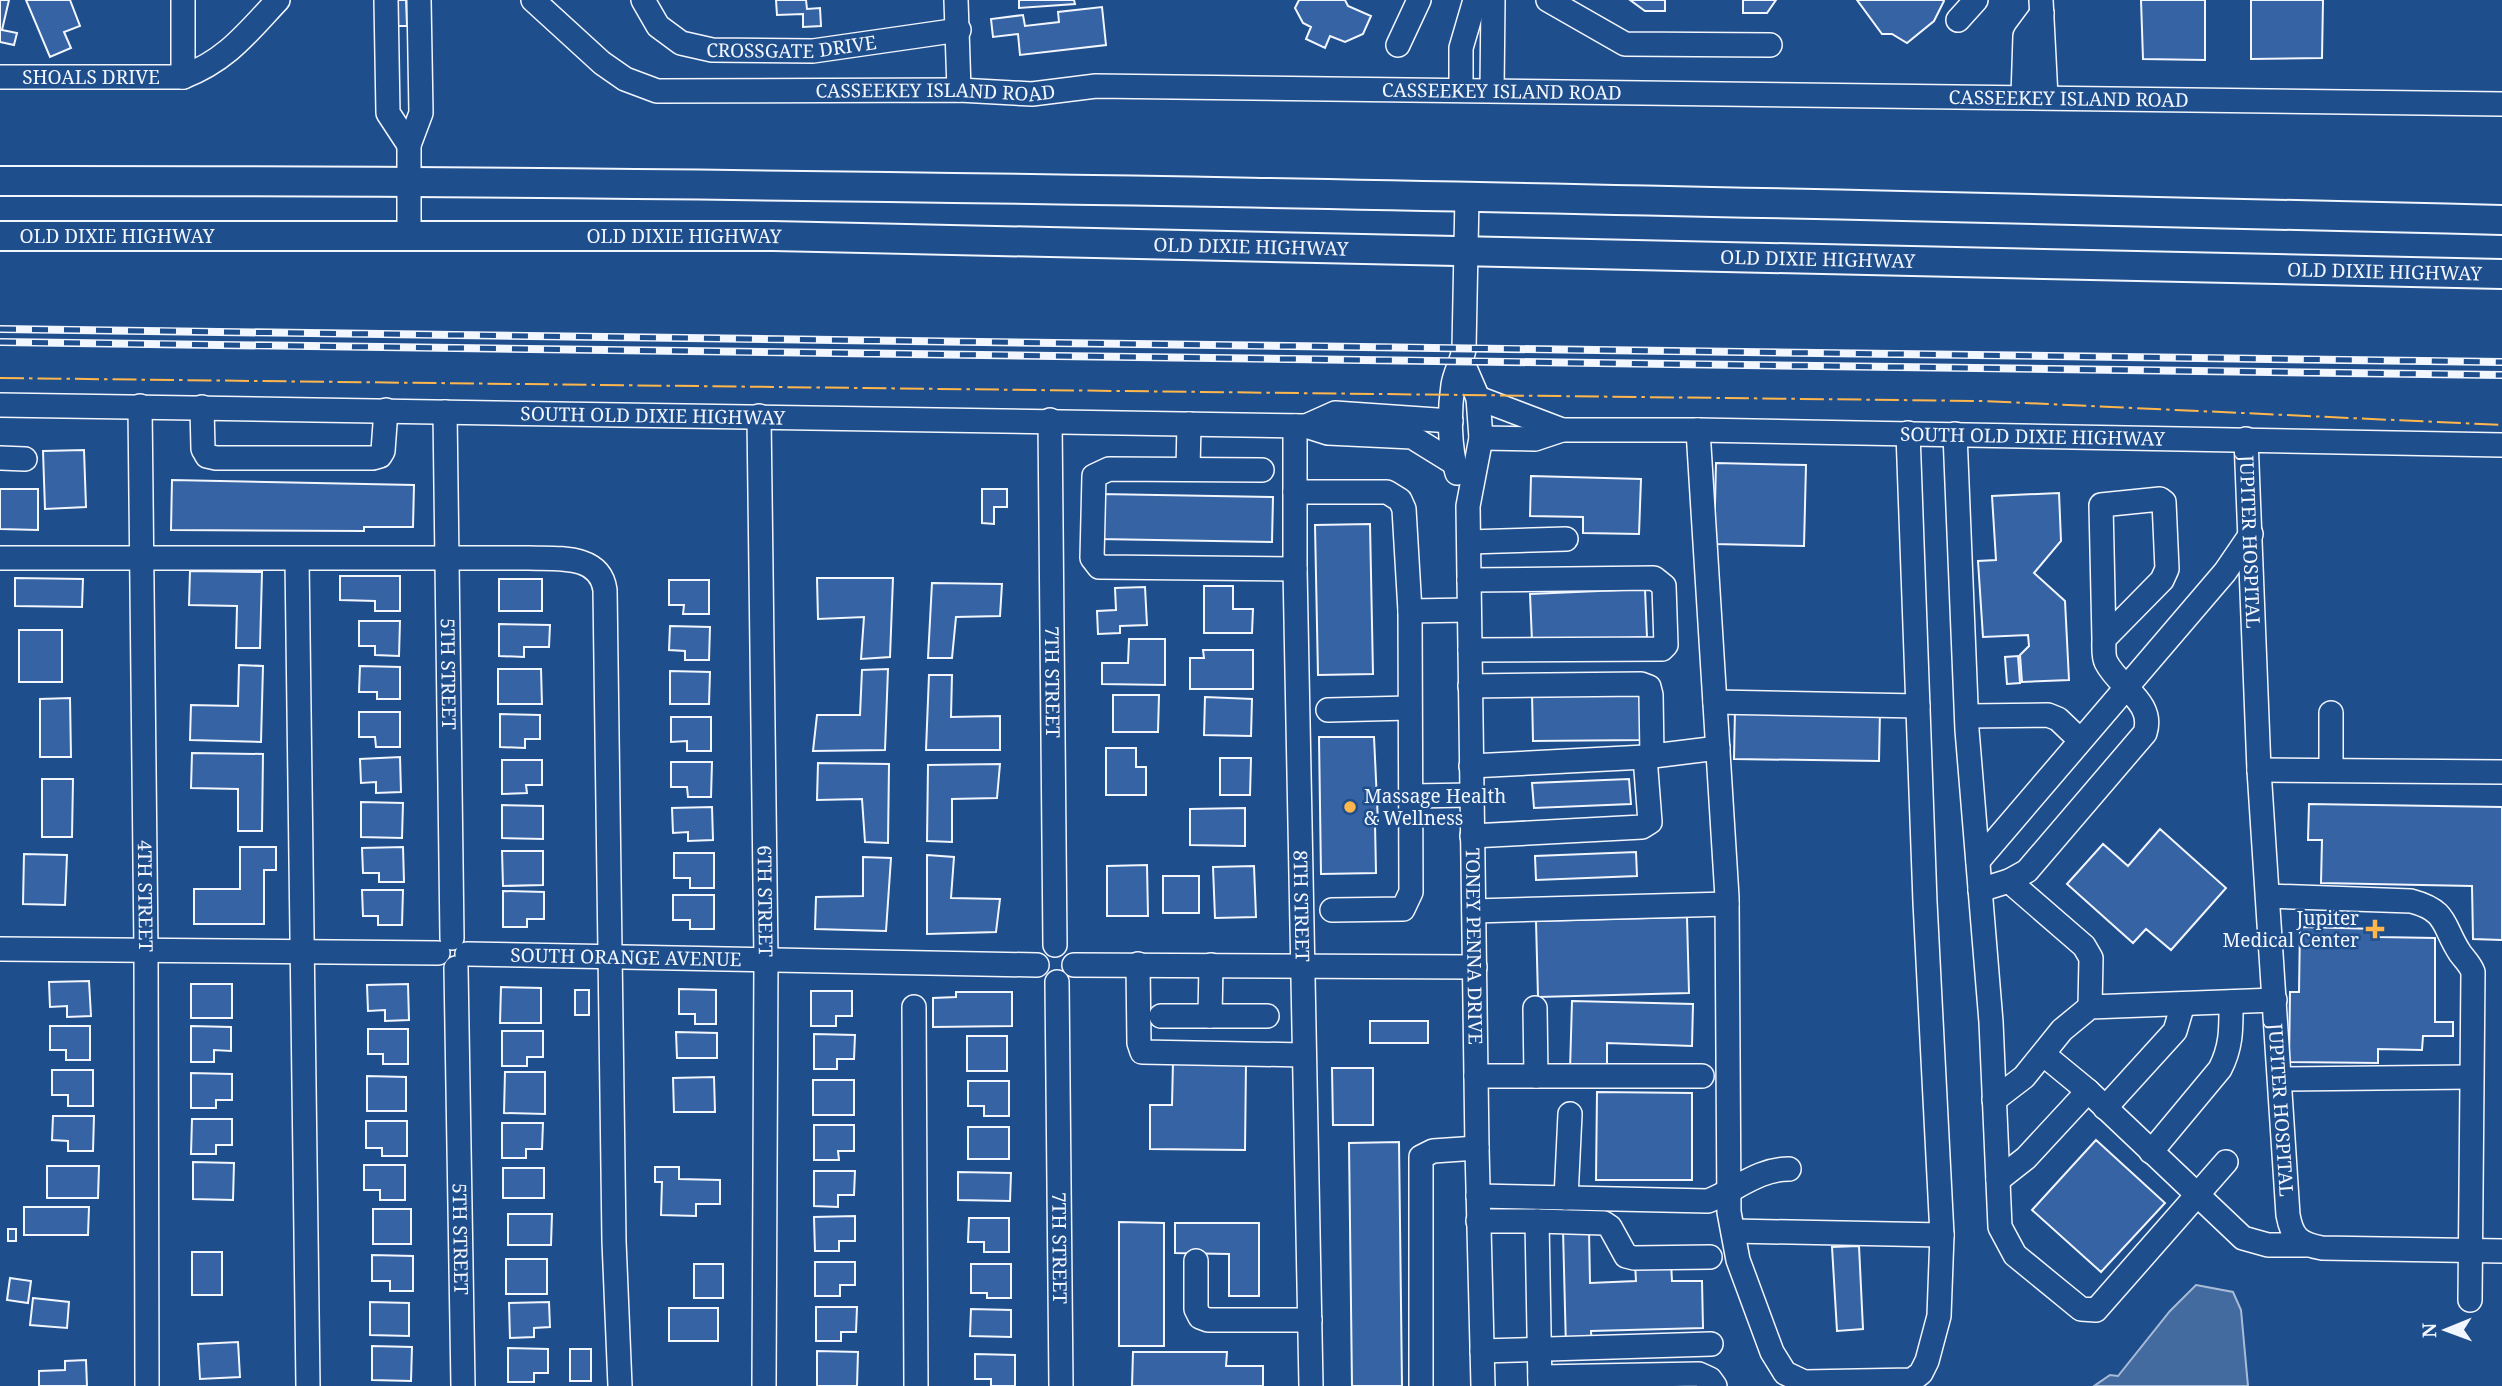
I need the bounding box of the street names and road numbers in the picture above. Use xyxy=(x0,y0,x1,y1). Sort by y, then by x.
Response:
street label: CROSSGATE DRIVE xyxy=(706,29,878,64)
street label: SHOALS DRIVE xyxy=(22,64,160,90)
street label: CASSEEKEY ISLAND ROAD xyxy=(815,77,1057,107)
street label: CASSEEKEY ISLAND ROAD xyxy=(1382,77,1622,106)
street label: CASSEEKEY ISLAND ROAD xyxy=(1949,84,2189,113)
street label: OLD DIXIE HIGHWAY xyxy=(19,223,215,249)
street label: OLD DIXIE HIGHWAY xyxy=(586,223,782,249)
street label: OLD DIXIE HIGHWAY xyxy=(1153,231,1349,262)
street label: OLD DIXIE HIGHWAY xyxy=(1720,244,1916,274)
street label: OLD DIXIE HIGHWAY xyxy=(2287,256,2483,287)
street label: SOUTH OLD DIXIE HIGHWAY xyxy=(520,400,786,431)
street label: SOUTH OLD DIXIE HIGHWAY xyxy=(1900,421,2165,452)
street label: JUPITER HOSPITAL xyxy=(2234,454,2266,629)
street label: 5TH STREET xyxy=(435,618,462,730)
street label: 7TH STREET xyxy=(1039,626,1066,738)
street label: 4TH STREET xyxy=(132,840,159,952)
street label: 6TH STREET xyxy=(752,845,779,957)
street label: TONEY PENNA DRIVE xyxy=(1460,848,1489,1045)
street label: 8TH STREET xyxy=(1288,850,1316,962)
street label: SOUTH ORANGE AVENUE xyxy=(510,942,742,972)
street label: JUPITER HOSPITAL xyxy=(2262,1022,2300,1198)
street label: 5TH STREET xyxy=(447,1183,474,1295)
street label: 7TH STREET xyxy=(1046,1192,1073,1304)

